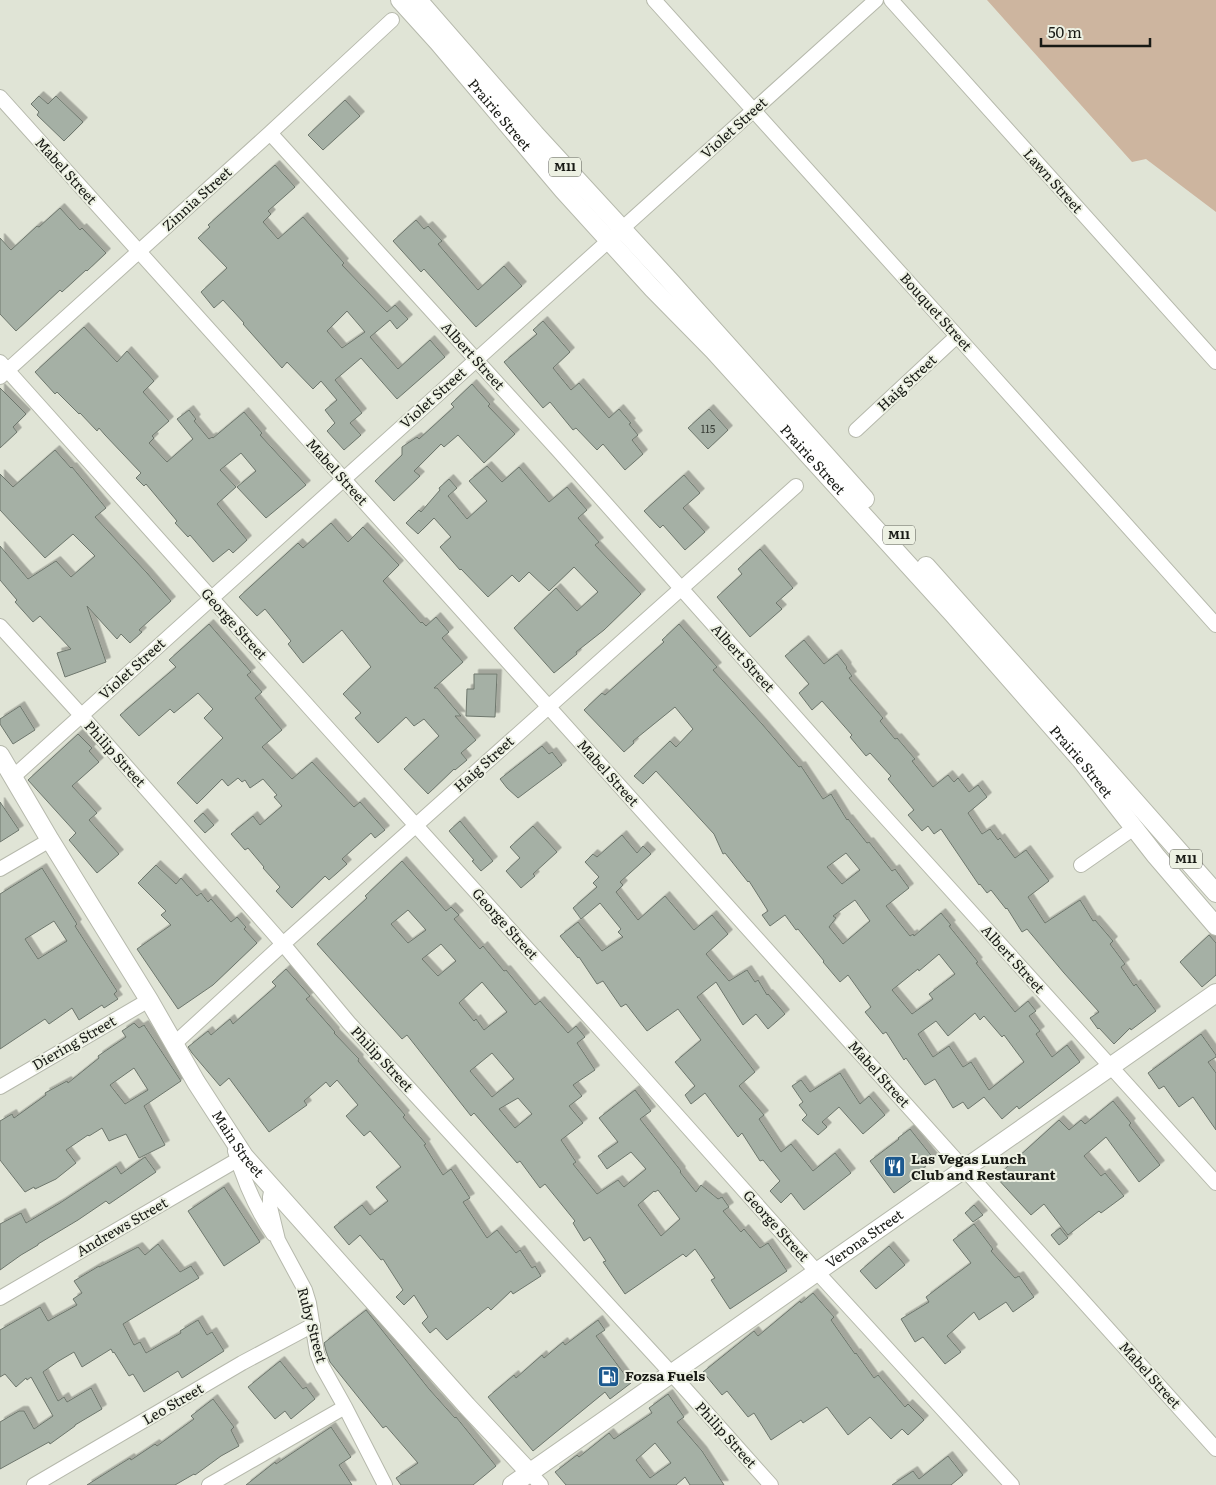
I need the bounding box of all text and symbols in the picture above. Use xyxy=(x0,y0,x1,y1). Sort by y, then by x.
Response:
scale bar xyxy=(1041,15,1150,47)
text: 50 m xyxy=(1048,20,1082,43)
street label: Prairie Street xyxy=(464,74,537,155)
street label: Violet Street xyxy=(696,92,771,162)
street label: Mabel Street xyxy=(31,132,102,208)
street label: Lawn Street xyxy=(1020,144,1088,217)
road number: M11 xyxy=(549,158,581,176)
street label: Zinnia Street xyxy=(157,161,236,235)
street label: Bouquet Street xyxy=(896,268,978,355)
street label: Albert Street xyxy=(438,317,510,394)
street label: Haig Street xyxy=(872,349,941,415)
street label: Violet Street xyxy=(395,362,470,432)
street label: Prairie Street xyxy=(776,419,851,499)
house number: 115 xyxy=(701,420,716,436)
street label: Mabel Street xyxy=(302,433,373,509)
road number: M11 xyxy=(883,526,915,544)
street label: George Street xyxy=(197,583,273,664)
street label: Albert Street xyxy=(708,619,780,696)
street label: Violet Street xyxy=(94,633,169,703)
street label: Philip Street xyxy=(80,716,151,791)
street label: Prairie Street xyxy=(1046,720,1118,802)
street label: Haig Street xyxy=(449,731,518,796)
street label: Mabel Street xyxy=(573,734,644,810)
road number: M11 xyxy=(1170,850,1202,869)
street label: George Street xyxy=(468,883,544,964)
street label: Albert Street xyxy=(978,920,1050,997)
street label: Diering Street xyxy=(28,1010,119,1074)
street label: Philip Street xyxy=(347,1021,419,1096)
street label: Mabel Street xyxy=(844,1035,915,1111)
street label: Main Street xyxy=(208,1106,269,1181)
place label: Las Vegas Lunch Club and Restaurant xyxy=(911,1148,1056,1184)
restaurant icon: Las Vegas Lunch Club and Restaurant xyxy=(883,1155,907,1179)
street label: George Street xyxy=(739,1185,815,1266)
street label: Andrews Street xyxy=(72,1192,171,1260)
street label: Verona Street xyxy=(821,1204,907,1272)
street label: Ruby Street xyxy=(293,1285,333,1365)
street label: Mabel Street xyxy=(1115,1336,1186,1412)
fuel station icon: Fozsa Fuels xyxy=(597,1364,621,1388)
place label: Fozsa Fuels xyxy=(625,1365,705,1385)
street label: Leo Street xyxy=(138,1377,207,1429)
street label: Philip Street xyxy=(691,1397,762,1472)

